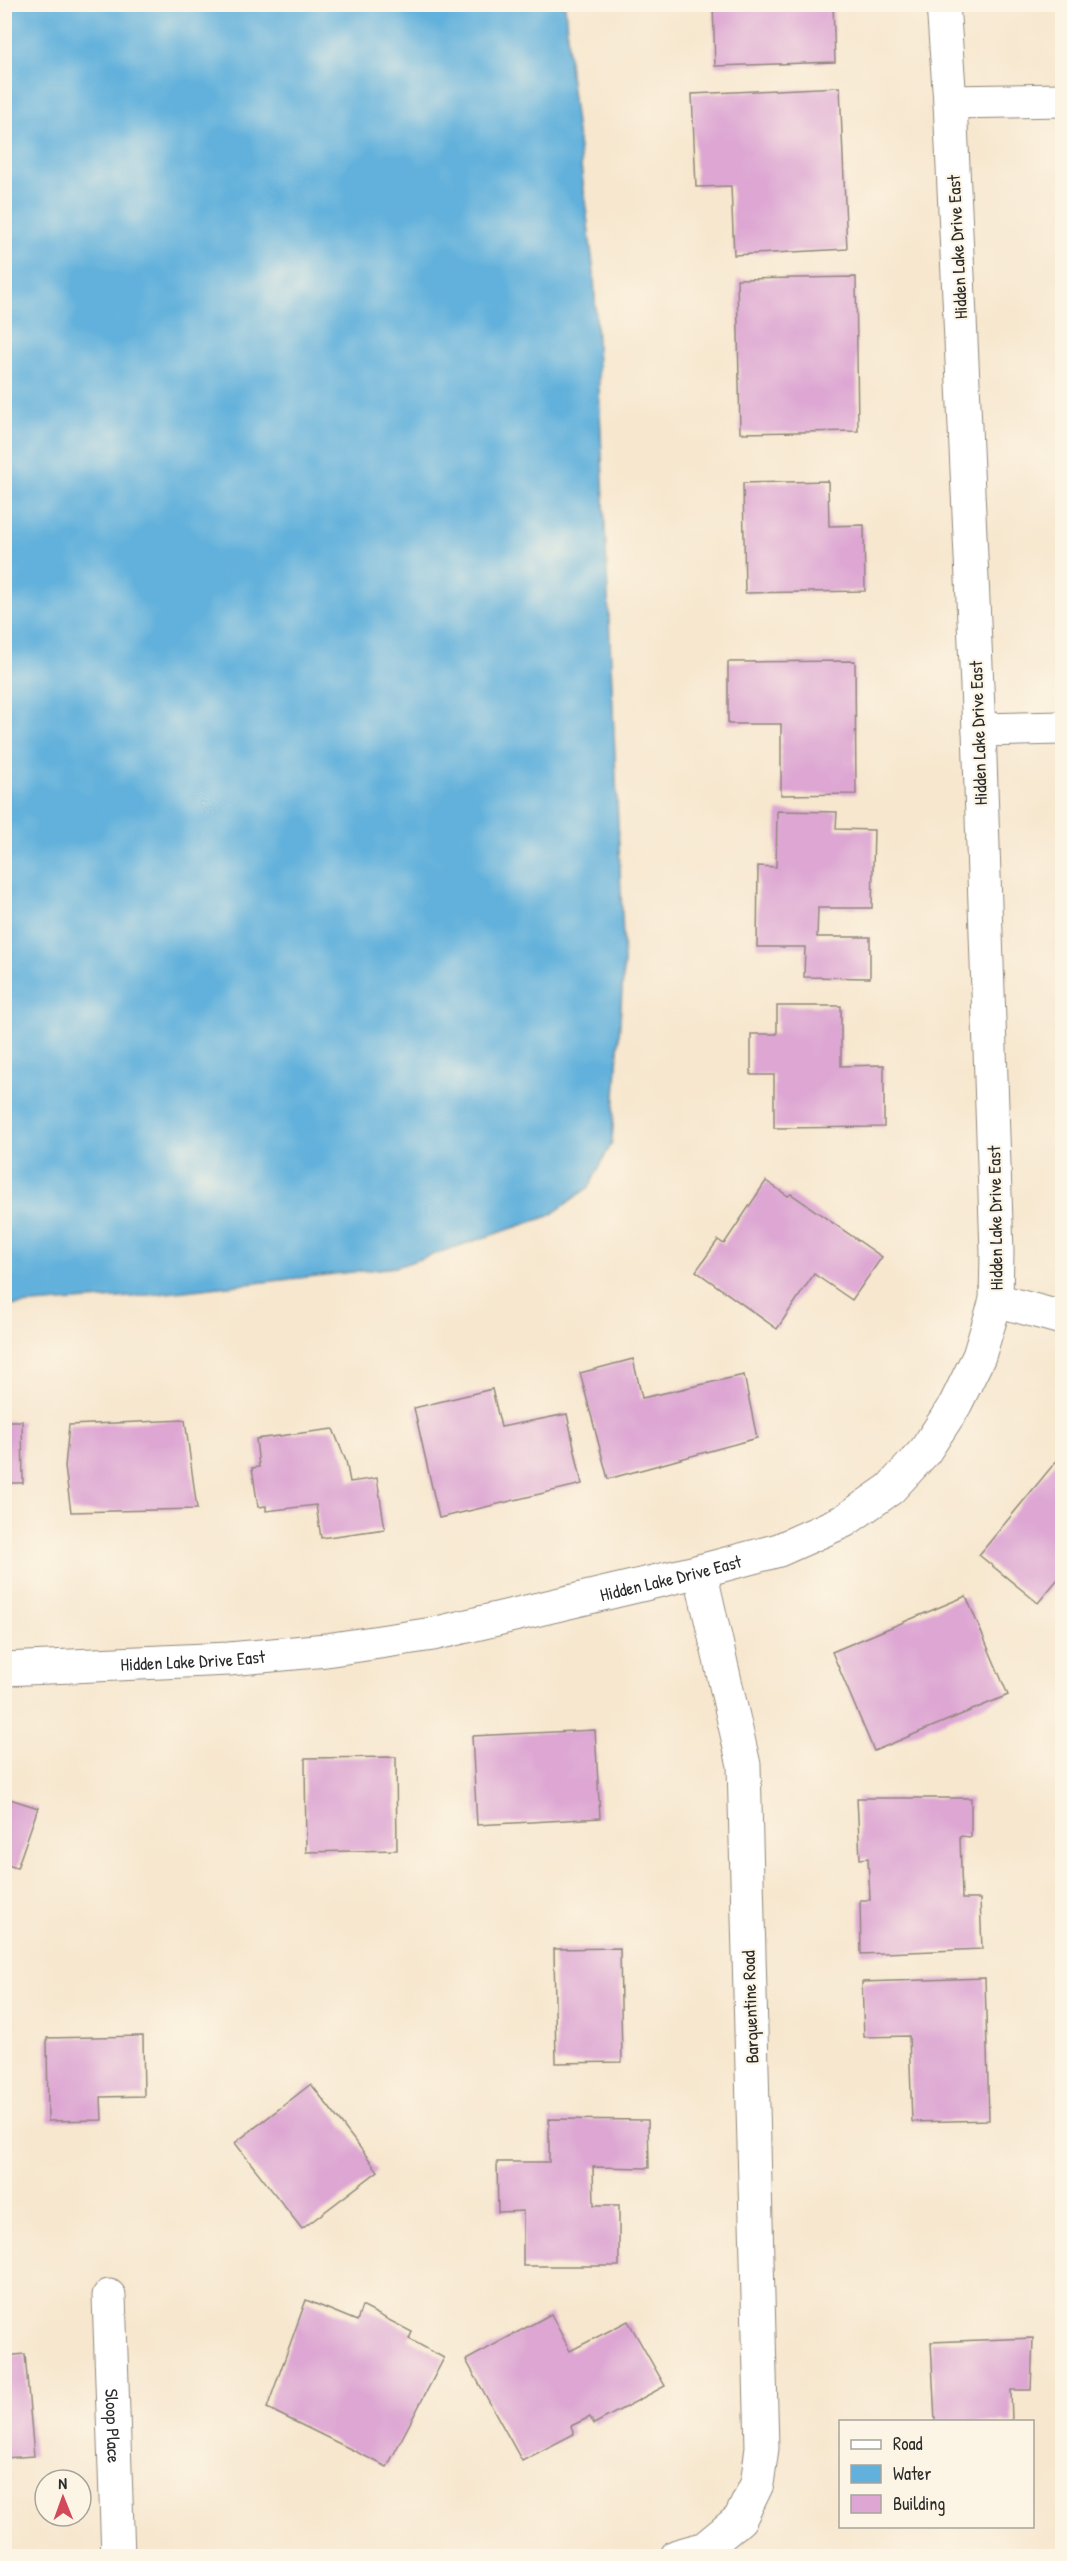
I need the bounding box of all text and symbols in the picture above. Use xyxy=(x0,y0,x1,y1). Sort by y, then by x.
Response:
street label: Hidden Lake Drive East xyxy=(941,173,973,320)
street label: Hidden Lake Drive East xyxy=(963,660,993,806)
street label: Hidden Lake Drive East xyxy=(981,1145,1009,1291)
street label: Hidden Lake Drive East xyxy=(597,1548,745,1607)
street label: Hidden Lake Drive East xyxy=(120,1643,267,1676)
street label: Barquentine Road xyxy=(736,1950,764,2064)
street label: Sloop Place xyxy=(100,2388,127,2463)
legend xyxy=(839,2420,1034,2528)
text: Road xyxy=(893,2431,923,2456)
text: Water xyxy=(893,2461,931,2486)
north arrow xyxy=(33,2468,93,2528)
text: N xyxy=(58,2472,68,2494)
text: Building xyxy=(893,2491,945,2516)

